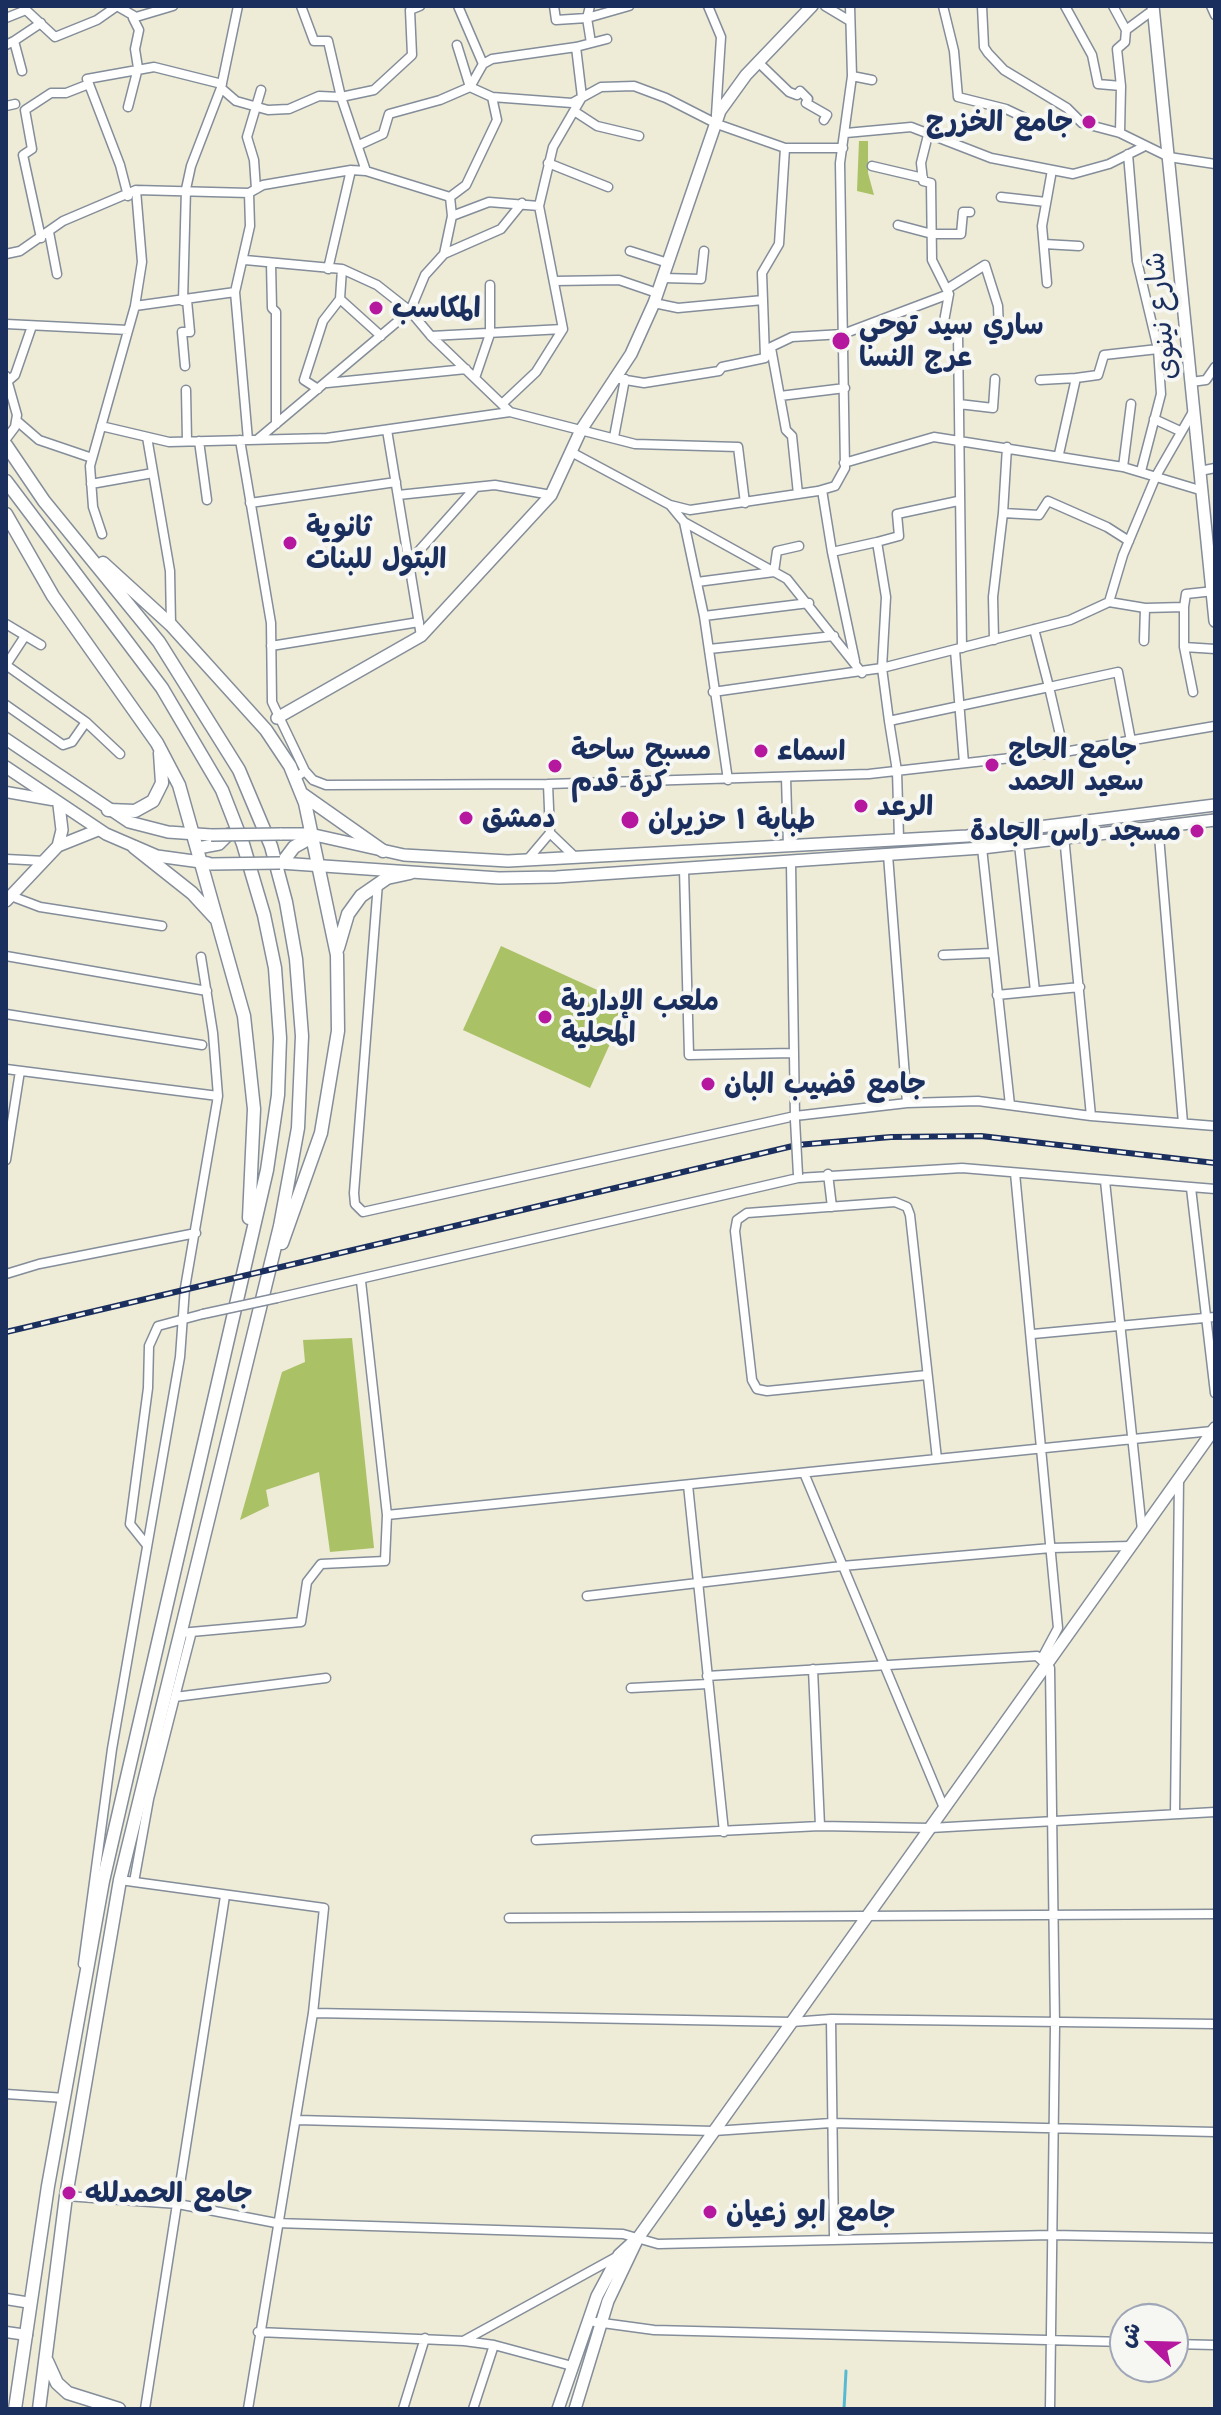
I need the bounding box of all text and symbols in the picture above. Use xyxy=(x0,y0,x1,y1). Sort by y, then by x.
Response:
place label: جامع الخزرج xyxy=(926,105,1073,139)
marker: جامع الخزرج xyxy=(1080,113,1098,131)
street label: شارع نينوى xyxy=(1138,250,1184,382)
place label: المكاسب xyxy=(392,291,481,325)
marker: المكاسب xyxy=(367,299,385,317)
place label: ساري سيد توحي عرج النسا xyxy=(859,308,1044,374)
marker: ساري سيد توحي عرج النسا xyxy=(830,330,852,352)
place label: ثانوية البتول للبنات xyxy=(306,510,446,576)
marker: ثانوية البتول للبنات xyxy=(281,534,299,552)
place label: جامع الحاج سعيد الحمد xyxy=(1008,732,1144,798)
place label: مسبح ساحة كرة قدم xyxy=(571,733,711,799)
place label: اسماء xyxy=(777,734,845,768)
marker: اسماء xyxy=(752,742,770,760)
marker: جامع الحاج سعيد الحمد xyxy=(983,756,1001,774)
marker: مسبح ساحة كرة قدم xyxy=(546,757,564,775)
place label: الرعد xyxy=(877,789,933,823)
marker: الرعد xyxy=(852,797,870,815)
place label: دمشق xyxy=(482,801,556,835)
place label: طبابة ١ حزيران xyxy=(648,803,815,837)
marker: دمشق xyxy=(457,809,475,827)
marker: طبابة ١ حزيران xyxy=(619,809,641,831)
place label: مسجد راس الجادة xyxy=(970,814,1181,848)
marker: مسجد راس الجادة xyxy=(1188,822,1206,840)
place label: ملعب الإدارية المحلية xyxy=(561,984,719,1050)
marker: ملعب الإدارية المحلية xyxy=(536,1008,554,1026)
place label: جامع قضيب البان xyxy=(724,1067,926,1101)
marker: جامع قضيب البان xyxy=(699,1075,717,1093)
place label: جامع الحمدلله xyxy=(85,2176,253,2210)
marker: جامع الحمدلله xyxy=(60,2184,78,2202)
place label: جامع ابو زعیان xyxy=(726,2195,895,2229)
marker: جامع ابو زعیان xyxy=(701,2203,719,2221)
north arrow xyxy=(1109,2303,1189,2383)
text: ش xyxy=(1110,2317,1146,2351)

